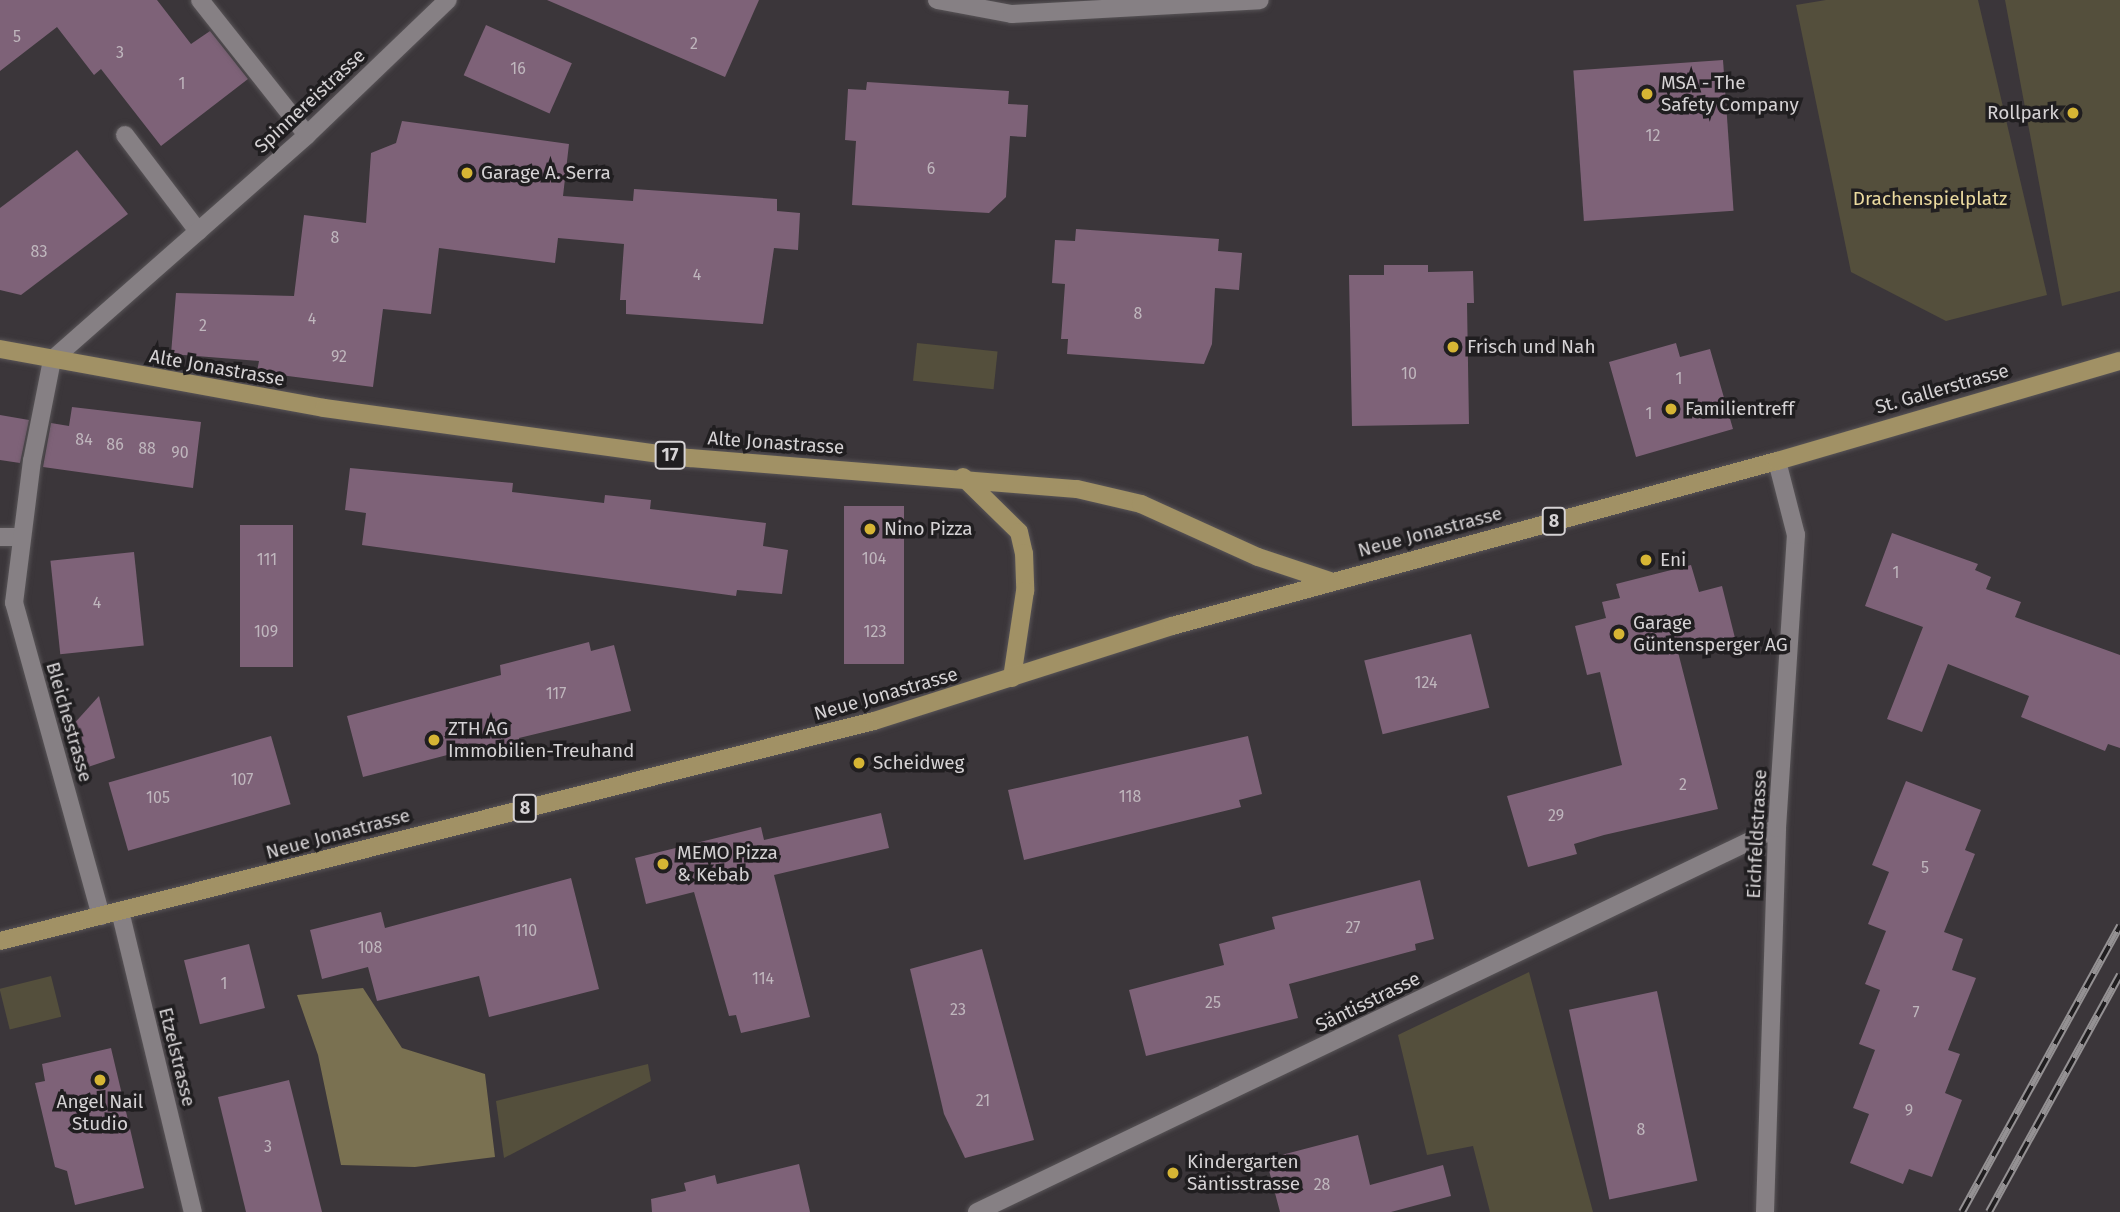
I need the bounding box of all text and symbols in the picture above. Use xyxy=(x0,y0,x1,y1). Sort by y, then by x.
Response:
house number: 5 xyxy=(13,27,21,47)
house number: 2 xyxy=(690,34,698,54)
house number: 3 xyxy=(116,43,124,63)
street label: Spinnereistrasse xyxy=(250,44,370,158)
house number: 16 xyxy=(510,59,526,79)
place label: MSA - The Safety Company xyxy=(1661,72,1799,116)
house number: 1 xyxy=(179,74,185,94)
marker: MSA - The Safety Company xyxy=(1639,86,1655,102)
place label: Rollpark xyxy=(1987,102,2059,124)
marker: Rollpark xyxy=(2065,105,2081,121)
house number: 12 xyxy=(1646,126,1660,146)
house number: 6 xyxy=(927,159,935,179)
place label: Garage A. Serra xyxy=(481,162,611,184)
marker: Garage A. Serra xyxy=(459,165,475,181)
park label: Drachenspielplatz xyxy=(1853,188,2007,210)
house number: 8 xyxy=(331,228,339,248)
house number: 83 xyxy=(31,242,47,262)
house number: 4 xyxy=(693,265,701,285)
house number: 8 xyxy=(1134,304,1142,324)
house number: 4 xyxy=(308,309,316,329)
house number: 2 xyxy=(199,316,207,336)
place label: Frisch und Nah xyxy=(1467,336,1596,358)
marker: Frisch und Nah xyxy=(1445,339,1461,355)
street label: Alte Jonastrasse xyxy=(148,345,286,391)
house number: 92 xyxy=(331,347,347,367)
street label: St. Gallerstrasse xyxy=(1873,359,2011,419)
house number: 10 xyxy=(1401,364,1417,384)
house number: 1 xyxy=(1676,369,1682,389)
place label: Familientreff xyxy=(1685,398,1794,420)
marker: Familientreff xyxy=(1663,401,1679,417)
house number: 1 xyxy=(1646,404,1652,424)
street label: Alte Jonastrasse xyxy=(707,427,845,459)
house number: 84 xyxy=(75,430,93,450)
house number: 86 xyxy=(106,435,124,455)
house number: 88 xyxy=(138,439,156,459)
road number: 17 xyxy=(654,440,686,470)
house number: 90 xyxy=(171,443,189,463)
street label: Neue Jonastrasse xyxy=(1355,502,1505,562)
road number: 8 xyxy=(1542,506,1566,536)
place label: Nino Pizza xyxy=(884,518,973,540)
marker: Nino Pizza xyxy=(862,521,878,537)
house number: 104 xyxy=(862,549,886,569)
place label: Eni xyxy=(1660,549,1686,571)
house number: 111 xyxy=(257,550,277,570)
marker: Eni xyxy=(1638,552,1654,568)
house number: 1 xyxy=(1893,563,1899,583)
house number: 4 xyxy=(93,593,101,613)
place label: Garage Güntensperger AG xyxy=(1633,612,1788,656)
house number: 109 xyxy=(254,622,278,642)
house number: 123 xyxy=(864,622,886,642)
marker: Garage Güntensperger AG xyxy=(1611,626,1627,642)
street label: Bleichestrasse xyxy=(41,659,97,785)
street label: Neue Jonastrasse xyxy=(812,663,960,725)
house number: 124 xyxy=(1415,673,1437,693)
house number: 117 xyxy=(546,684,566,704)
place label: ZTH AG Immobilien-Treuhand xyxy=(448,718,634,762)
marker: ZTH AG Immobilien-Treuhand xyxy=(426,732,442,748)
place label: Scheidweg xyxy=(873,752,965,774)
marker: Scheidweg xyxy=(851,755,867,771)
street label: Eichfeldstrasse xyxy=(1742,769,1772,899)
house number: 107 xyxy=(231,770,253,790)
house number: 2 xyxy=(1679,775,1687,795)
house number: 118 xyxy=(1119,787,1141,807)
house number: 105 xyxy=(146,788,170,808)
road number: 8 xyxy=(513,794,537,822)
street label: Neue Jonastrasse xyxy=(263,804,413,864)
house number: 29 xyxy=(1548,806,1564,826)
place label: MEMO Pizza & Kebab xyxy=(677,842,778,886)
marker: MEMO Pizza & Kebab xyxy=(655,856,671,872)
house number: 5 xyxy=(1921,858,1929,878)
house number: 27 xyxy=(1346,918,1360,938)
house number: 110 xyxy=(515,921,537,941)
house number: 108 xyxy=(358,938,382,958)
street label: Säntisstrasse xyxy=(1312,967,1424,1037)
house number: 114 xyxy=(752,969,774,989)
house number: 1 xyxy=(221,974,227,994)
house number: 25 xyxy=(1205,993,1221,1013)
house number: 23 xyxy=(950,1000,966,1020)
house number: 7 xyxy=(1912,1003,1920,1023)
street label: Etzelstrasse xyxy=(154,1005,200,1109)
marker: Angel Nail Studio xyxy=(92,1072,108,1088)
place label: Angel Nail Studio xyxy=(57,1091,143,1135)
house number: 21 xyxy=(976,1091,990,1111)
house number: 9 xyxy=(1905,1101,1913,1121)
house number: 8 xyxy=(1637,1120,1645,1140)
house number: 3 xyxy=(264,1137,272,1157)
place label: Kindergarten Säntisstrasse xyxy=(1187,1151,1300,1195)
marker: Kindergarten Säntisstrasse xyxy=(1165,1165,1181,1181)
house number: 28 xyxy=(1314,1175,1330,1195)

